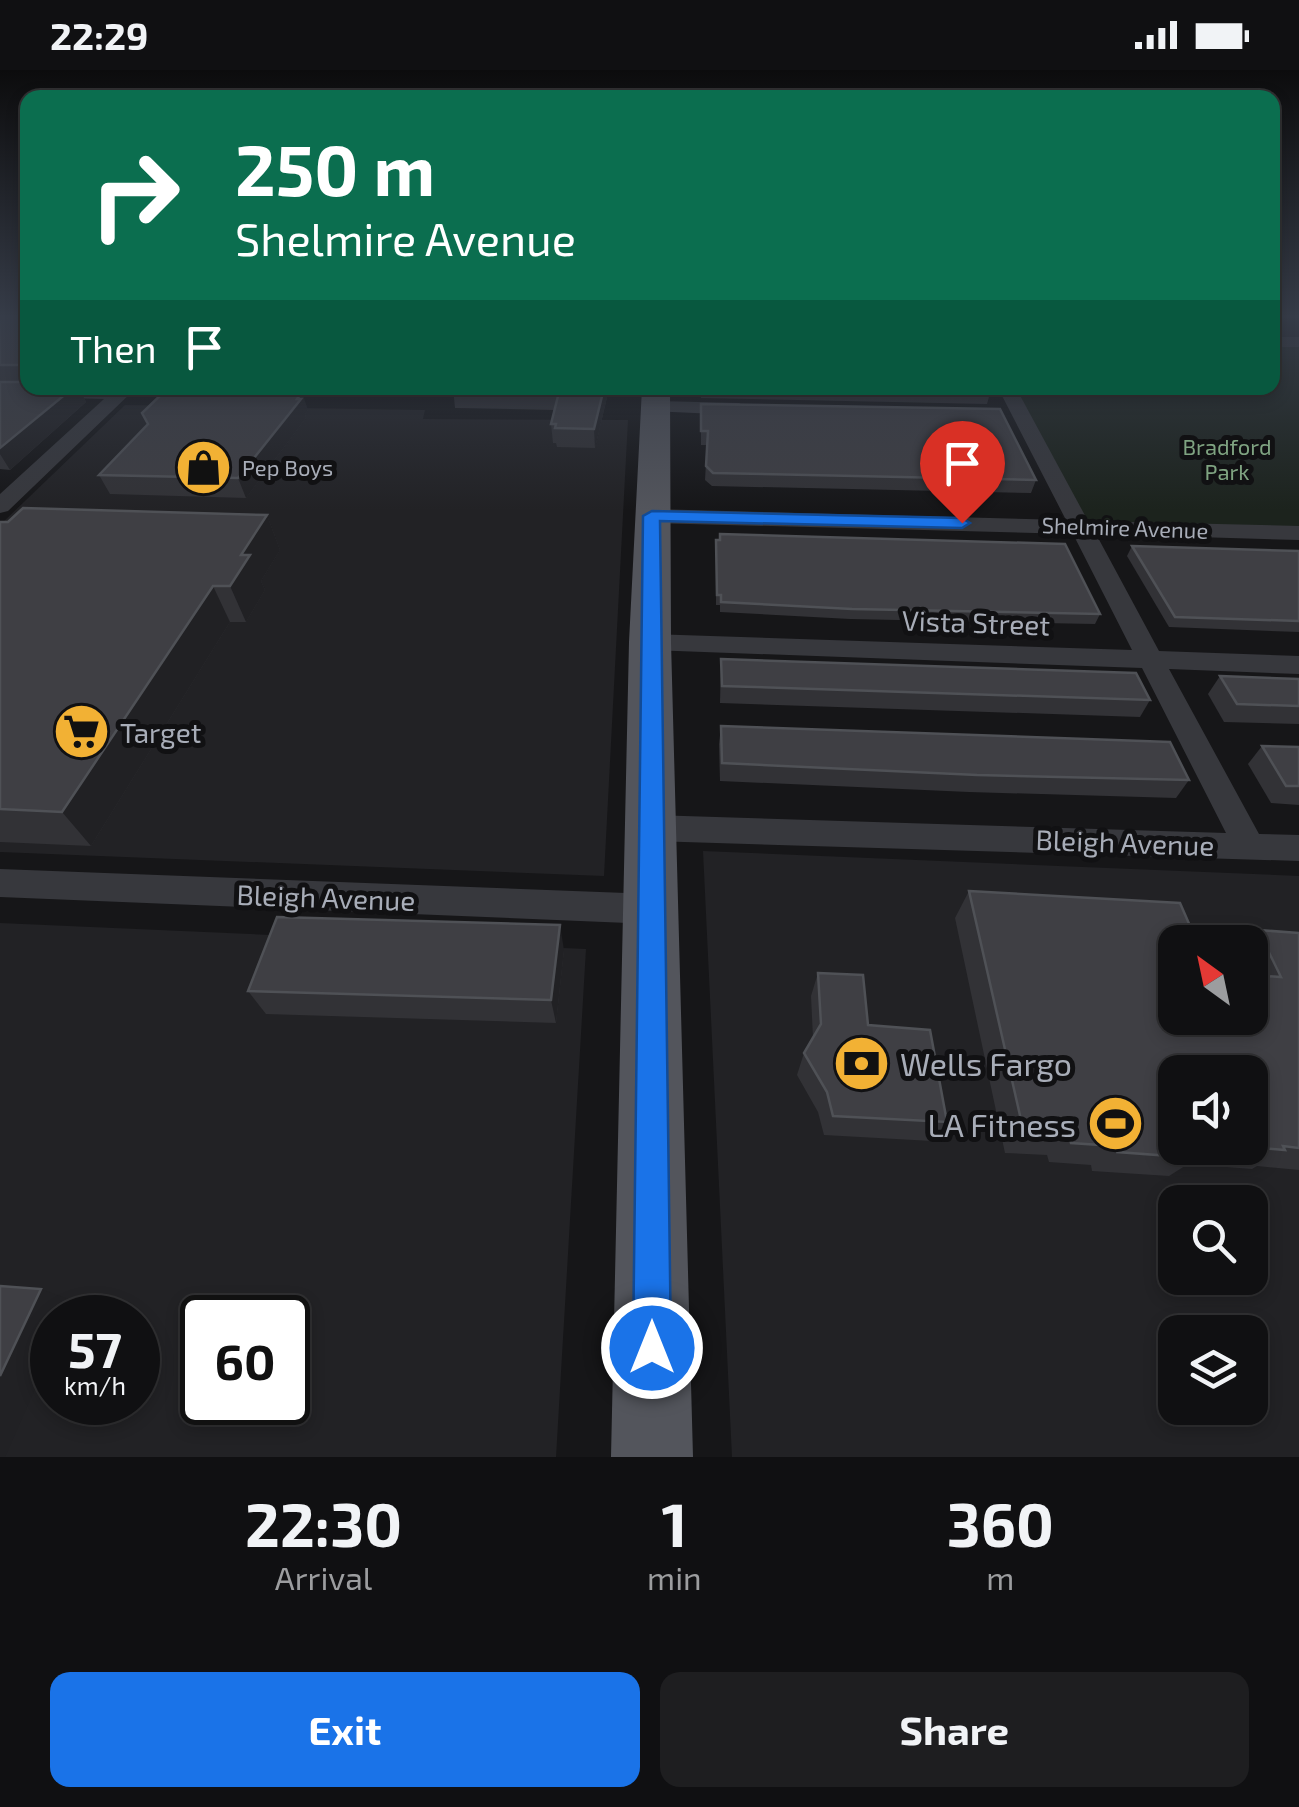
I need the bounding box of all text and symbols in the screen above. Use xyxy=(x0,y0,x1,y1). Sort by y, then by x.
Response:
text: 22:29 xyxy=(50,12,148,58)
text: 250 m xyxy=(235,126,435,210)
icon: right xyxy=(70,130,200,260)
text: Shelmire Avenue xyxy=(235,211,576,265)
icon: arrive xyxy=(177,320,232,375)
text: Then xyxy=(70,325,157,371)
pin xyxy=(920,421,1005,524)
park label: Bradford Park xyxy=(1182,433,1272,484)
icon: arrive xyxy=(935,436,990,491)
shop icon: Pep Boys xyxy=(173,437,233,497)
place label: Pep Boys xyxy=(242,454,333,480)
street label: Shelmire Avenue xyxy=(1041,511,1209,543)
street label: Vista Street xyxy=(901,602,1051,642)
supermarket icon: Target xyxy=(51,702,111,762)
place label: Target xyxy=(120,715,201,749)
street label: Bleigh Avenue xyxy=(1035,822,1215,862)
street label: Bleigh Avenue xyxy=(236,877,416,917)
north arrow xyxy=(1158,925,1268,1035)
map controls xyxy=(1158,925,1268,1425)
bank icon: Wells Fargo xyxy=(831,1033,891,1093)
place label: Wells Fargo xyxy=(900,1044,1072,1082)
button: sound xyxy=(1158,1055,1268,1165)
sports icon: LA Fitness xyxy=(1085,1094,1145,1154)
place label: LA Fitness xyxy=(928,1105,1076,1143)
button: search xyxy=(1158,1185,1268,1295)
speed limit sign: 60 xyxy=(180,1295,310,1425)
position arrow xyxy=(600,1296,704,1400)
button: layers xyxy=(1158,1315,1268,1425)
text: 57 xyxy=(68,1318,122,1378)
text: km/h xyxy=(64,1370,126,1400)
text: 22:30 xyxy=(245,1487,402,1559)
text: 1 xyxy=(661,1487,687,1559)
text: 360 xyxy=(947,1487,1054,1559)
text: Arrival xyxy=(275,1558,372,1596)
text: min xyxy=(647,1558,702,1596)
text: m xyxy=(986,1558,1014,1596)
button: Exit xyxy=(50,1672,640,1787)
button: Share xyxy=(660,1672,1249,1787)

